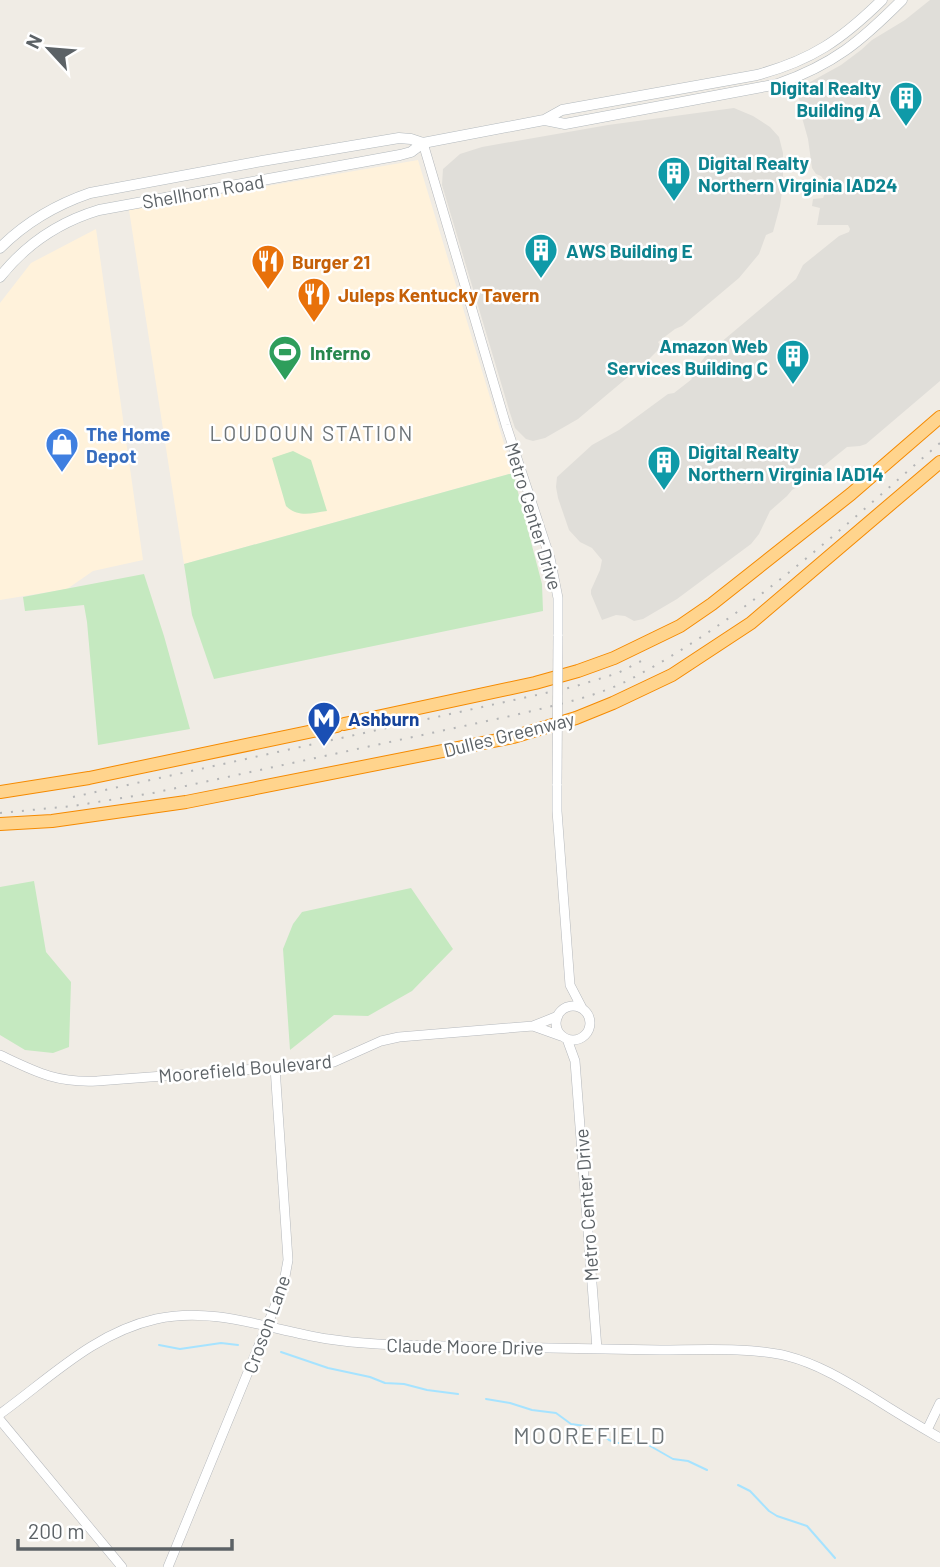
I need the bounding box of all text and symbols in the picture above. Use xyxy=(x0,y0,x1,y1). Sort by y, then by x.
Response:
north arrow xyxy=(14,14,84,84)
text: N xyxy=(20,31,46,52)
place label: Digital Realty Building A xyxy=(770,76,881,121)
building icon: Digital Realty Building A xyxy=(887,79,925,128)
place label: Digital Realty Northern Virginia IAD24 xyxy=(698,151,898,196)
building icon: Digital Realty Northern Virginia IAD24 xyxy=(655,154,693,203)
street label: Shellhorn Road xyxy=(140,169,266,213)
building icon: AWS Building E xyxy=(522,231,560,280)
place label: AWS Building E xyxy=(566,239,693,262)
restaurant icon: Burger 21 xyxy=(249,242,287,291)
place label: Burger 21 xyxy=(292,250,370,273)
restaurant icon: Juleps Kentucky Tavern xyxy=(295,275,333,324)
place label: Juleps Kentucky Tavern xyxy=(338,283,539,306)
sports icon: Inferno xyxy=(266,333,304,382)
place label: Amazon Web Services Building C xyxy=(607,334,768,379)
building icon: Amazon Web Services Building C xyxy=(774,337,812,386)
place label: Inferno xyxy=(310,341,371,364)
district label: LOUDOUN STATION xyxy=(209,420,415,445)
place label: The Home Depot xyxy=(86,422,170,467)
shop icon: The Home Depot xyxy=(43,425,81,474)
street label: Metro Center Drive xyxy=(501,439,567,593)
place label: Digital Realty Northern Virginia IAD14 xyxy=(688,440,884,485)
building icon: Digital Realty Northern Virginia IAD14 xyxy=(645,443,683,492)
metro station icon: Ashburn xyxy=(305,699,343,748)
place label: Ashburn xyxy=(348,707,419,730)
street label: Dulles Greenway xyxy=(441,707,577,761)
street label: Moorefield Boulevard xyxy=(157,1049,333,1087)
street label: Metro Center Drive xyxy=(569,1128,603,1282)
street label: Croson Lane xyxy=(238,1272,294,1376)
street label: Claude Moore Drive xyxy=(386,1333,544,1359)
district label: MOOREFIELD xyxy=(513,1421,667,1449)
scale bar xyxy=(18,1508,231,1552)
text: 200 m xyxy=(28,1518,85,1543)

